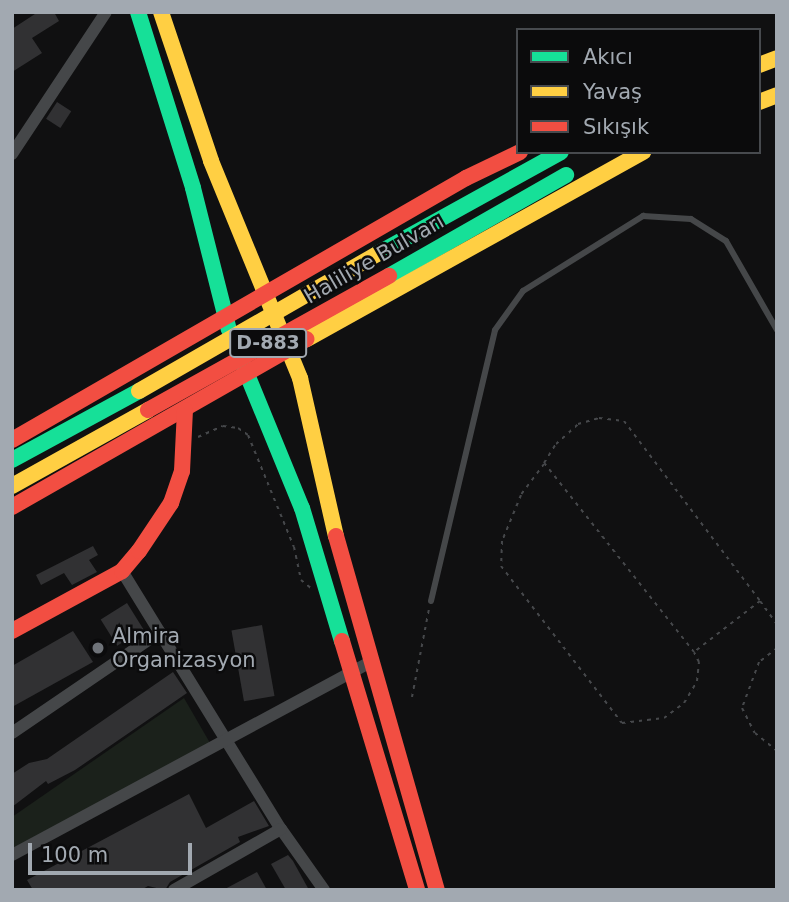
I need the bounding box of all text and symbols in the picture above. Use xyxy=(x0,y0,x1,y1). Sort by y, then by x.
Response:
legend xyxy=(516,28,761,154)
text: Akıcı xyxy=(583,45,633,69)
text: Yavaş xyxy=(583,80,642,104)
text: Sıkışık xyxy=(583,115,649,139)
street label: Haliliye Bulvarı xyxy=(300,209,448,309)
road number: D-883 xyxy=(228,328,308,358)
place label: Almira Organizasyon xyxy=(112,623,256,673)
marker: Almira Organizasyon xyxy=(90,640,106,656)
scale bar xyxy=(32,828,196,872)
text: 100 m xyxy=(41,843,108,867)

